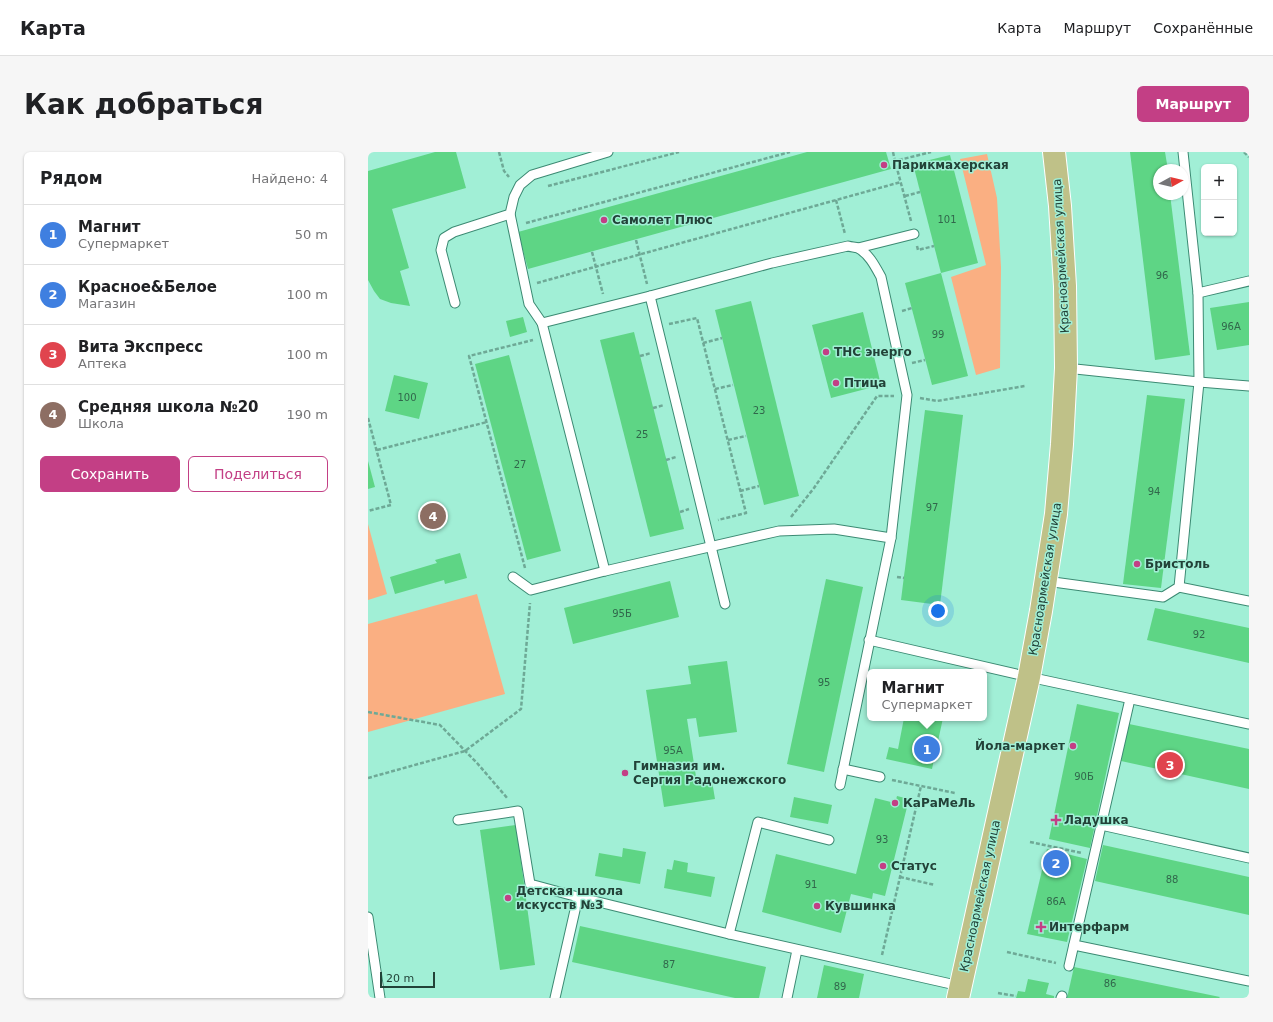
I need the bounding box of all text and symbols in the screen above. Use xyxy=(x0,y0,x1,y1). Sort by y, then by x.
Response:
text: Карта xyxy=(20,17,86,39)
text: Карта xyxy=(997,20,1041,36)
text: Маршрут xyxy=(1063,20,1131,36)
text: Сохранённые xyxy=(1153,20,1253,36)
button: Маршрут xyxy=(1137,86,1249,122)
text: Как добраться xyxy=(24,88,263,121)
place label: Парикмахерская xyxy=(892,158,1009,172)
marker: Парикмахерская xyxy=(879,160,889,170)
north arrow xyxy=(1153,164,1189,200)
map controls xyxy=(1201,164,1237,236)
button: + xyxy=(1201,164,1237,200)
text: Рядом xyxy=(40,168,103,188)
text: Найдено: 4 xyxy=(252,171,328,186)
street label: Красноармейская улица xyxy=(1050,178,1072,334)
button: − xyxy=(1201,200,1237,236)
place label: Самолет Плюс xyxy=(612,213,713,227)
house number: 101 xyxy=(937,214,957,225)
marker: Самолет Плюс xyxy=(599,215,609,225)
text: Магнит xyxy=(78,218,140,236)
text: 1 xyxy=(48,227,58,242)
text: 50 m xyxy=(295,227,328,242)
text: Супермаркет xyxy=(78,236,169,251)
house number: 96 xyxy=(1156,270,1168,281)
text: Красное&Белое xyxy=(78,278,217,296)
text: 2 xyxy=(48,287,58,302)
text: 100 m xyxy=(286,287,328,302)
text: Магазин xyxy=(78,296,136,311)
house number: 96А xyxy=(1221,321,1241,332)
house number: 99 xyxy=(932,329,944,340)
text: Вита Экспресс xyxy=(78,338,203,356)
place label: ТНС энерго xyxy=(834,345,912,359)
text: 3 xyxy=(48,347,58,362)
text: 100 m xyxy=(286,347,328,362)
marker: ТНС энерго xyxy=(821,347,831,357)
text: Аптека xyxy=(78,356,127,371)
place label: Птица xyxy=(844,376,886,390)
marker: Птица xyxy=(831,378,841,388)
house number: 100 xyxy=(397,392,417,403)
text: Средняя школа №20 xyxy=(78,398,259,416)
house number: 23 xyxy=(753,405,765,416)
text: 4 xyxy=(48,407,58,422)
text: 190 m xyxy=(286,407,328,422)
text: Школа xyxy=(78,416,124,431)
house number: 25 xyxy=(636,429,648,440)
button: Сохранить xyxy=(40,456,180,492)
button: Поделиться xyxy=(188,456,328,492)
house number: 27 xyxy=(514,459,526,470)
house number: 94 xyxy=(1148,486,1160,497)
pin: 4 xyxy=(420,501,446,531)
street label: Красноармейская улица xyxy=(1026,501,1064,657)
house number: 97 xyxy=(926,502,938,513)
place label: Бристоль xyxy=(1145,557,1210,571)
marker: Бристоль xyxy=(1132,559,1142,569)
your location xyxy=(928,601,948,621)
house number: 95Б xyxy=(612,608,632,619)
house number: 92 xyxy=(1193,629,1205,640)
popup xyxy=(867,669,987,721)
house number: 95 xyxy=(818,677,830,688)
text: Магнит xyxy=(882,679,944,697)
text: Супермаркет xyxy=(882,697,972,712)
pin: 1 xyxy=(914,734,940,764)
place label: Йола-маркет xyxy=(975,738,1065,753)
marker: Йола-маркет xyxy=(1068,741,1078,751)
house number: 95А xyxy=(663,745,683,756)
pin: 3 xyxy=(1157,750,1183,780)
place label: Гимназия им. Сергия Радонежского xyxy=(633,759,786,787)
marker: Гимназия им. Сергия Радонежского xyxy=(620,768,630,778)
house number: 90Б xyxy=(1074,771,1094,782)
place label: КаРаМеЛь xyxy=(903,796,976,810)
marker: КаРаМеЛь xyxy=(890,798,900,808)
place label: Ладушка xyxy=(1064,813,1129,827)
marker: Ладушка xyxy=(1051,815,1061,825)
street label: Красноармейская улица xyxy=(957,819,1003,973)
house number: 93 xyxy=(876,834,888,845)
pin: 2 xyxy=(1043,848,1069,878)
place label: Статус xyxy=(891,859,937,873)
marker: Статус xyxy=(878,861,888,871)
house number: 88 xyxy=(1166,874,1178,885)
house number: 91 xyxy=(805,879,817,890)
place label: Детская школа искусств №3 xyxy=(516,884,623,912)
marker: Детская школа искусств №3 xyxy=(503,893,513,903)
house number: 86А xyxy=(1046,896,1066,907)
place label: Кувшинка xyxy=(825,899,896,913)
marker: Кувшинка xyxy=(812,901,822,911)
place label: Интерфарм xyxy=(1049,920,1129,934)
marker: Интерфарм xyxy=(1036,922,1046,932)
house number: 87 xyxy=(663,959,675,970)
scale bar xyxy=(380,970,435,989)
text: 20 m xyxy=(386,972,414,985)
house number: 86 xyxy=(1104,978,1116,989)
house number: 89 xyxy=(834,981,846,992)

